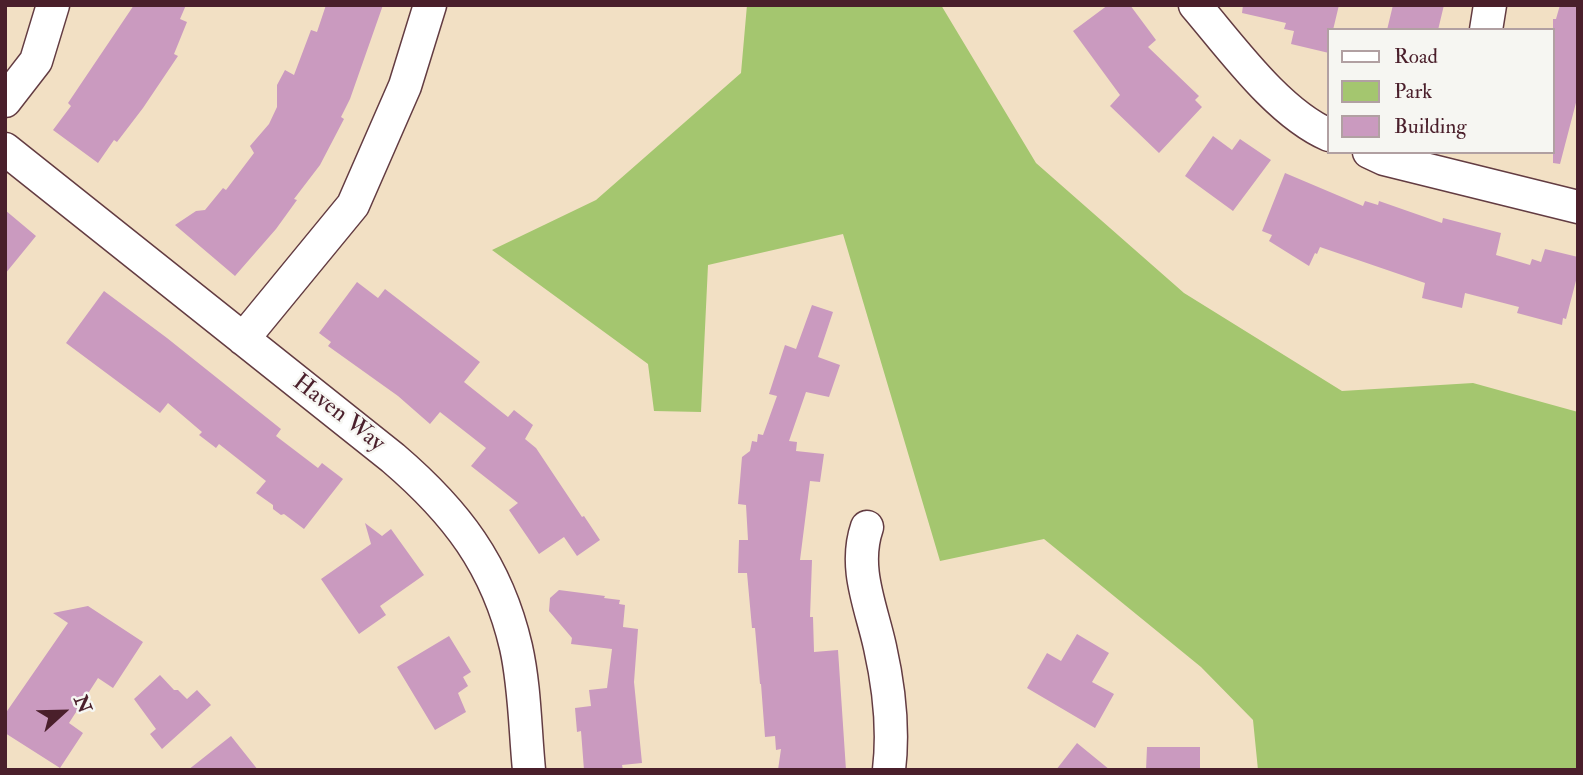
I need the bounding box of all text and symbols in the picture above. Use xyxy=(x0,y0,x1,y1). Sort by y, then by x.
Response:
legend xyxy=(1328,28,1555,154)
text: Road xyxy=(1394,43,1438,70)
text: Park xyxy=(1394,78,1432,105)
text: Building xyxy=(1394,113,1467,140)
street label: Haven Way xyxy=(286,369,390,459)
north arrow xyxy=(28,677,98,747)
text: N xyxy=(68,692,97,717)

